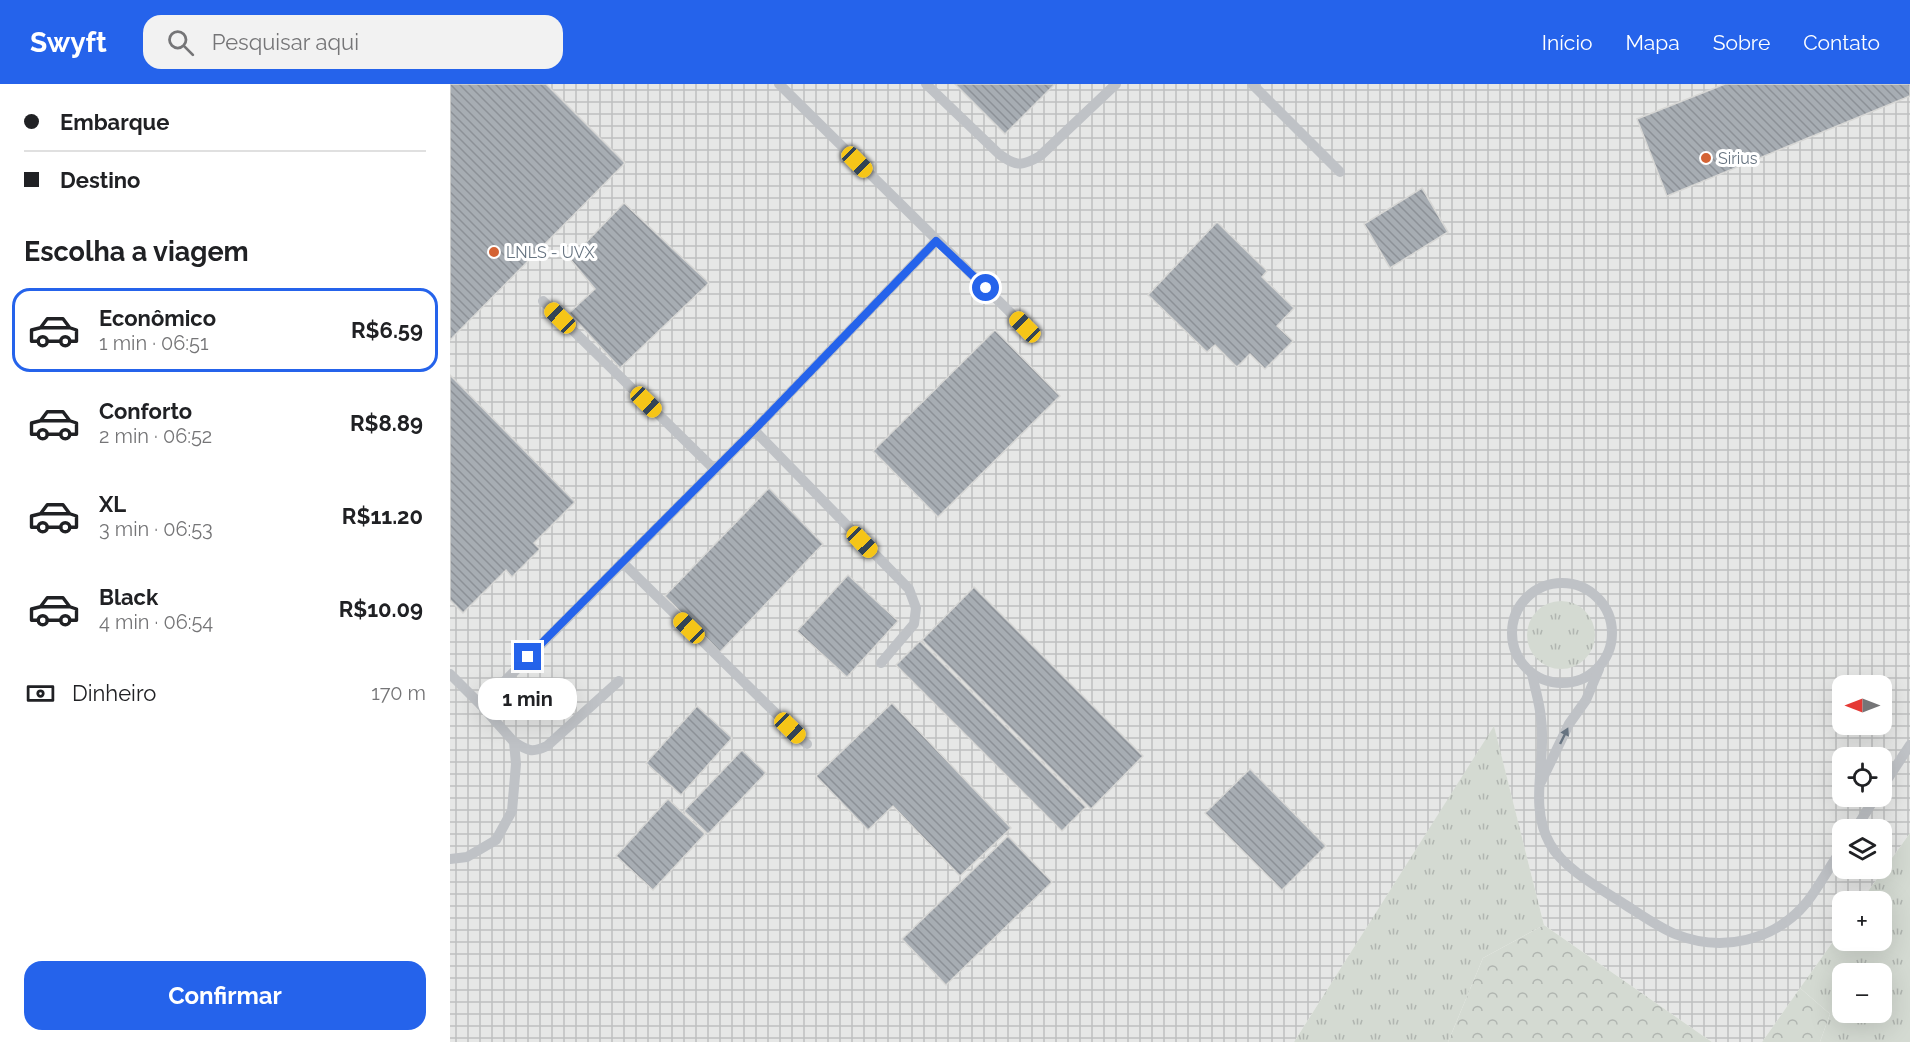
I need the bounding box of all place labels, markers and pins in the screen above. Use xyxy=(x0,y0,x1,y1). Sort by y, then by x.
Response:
place label: Sirius xyxy=(1718,149,1758,168)
marker: Sirius xyxy=(1699,151,1713,165)
place label: LNLS - UVX xyxy=(506,243,596,262)
marker: LNLS - UVX xyxy=(487,245,501,259)

